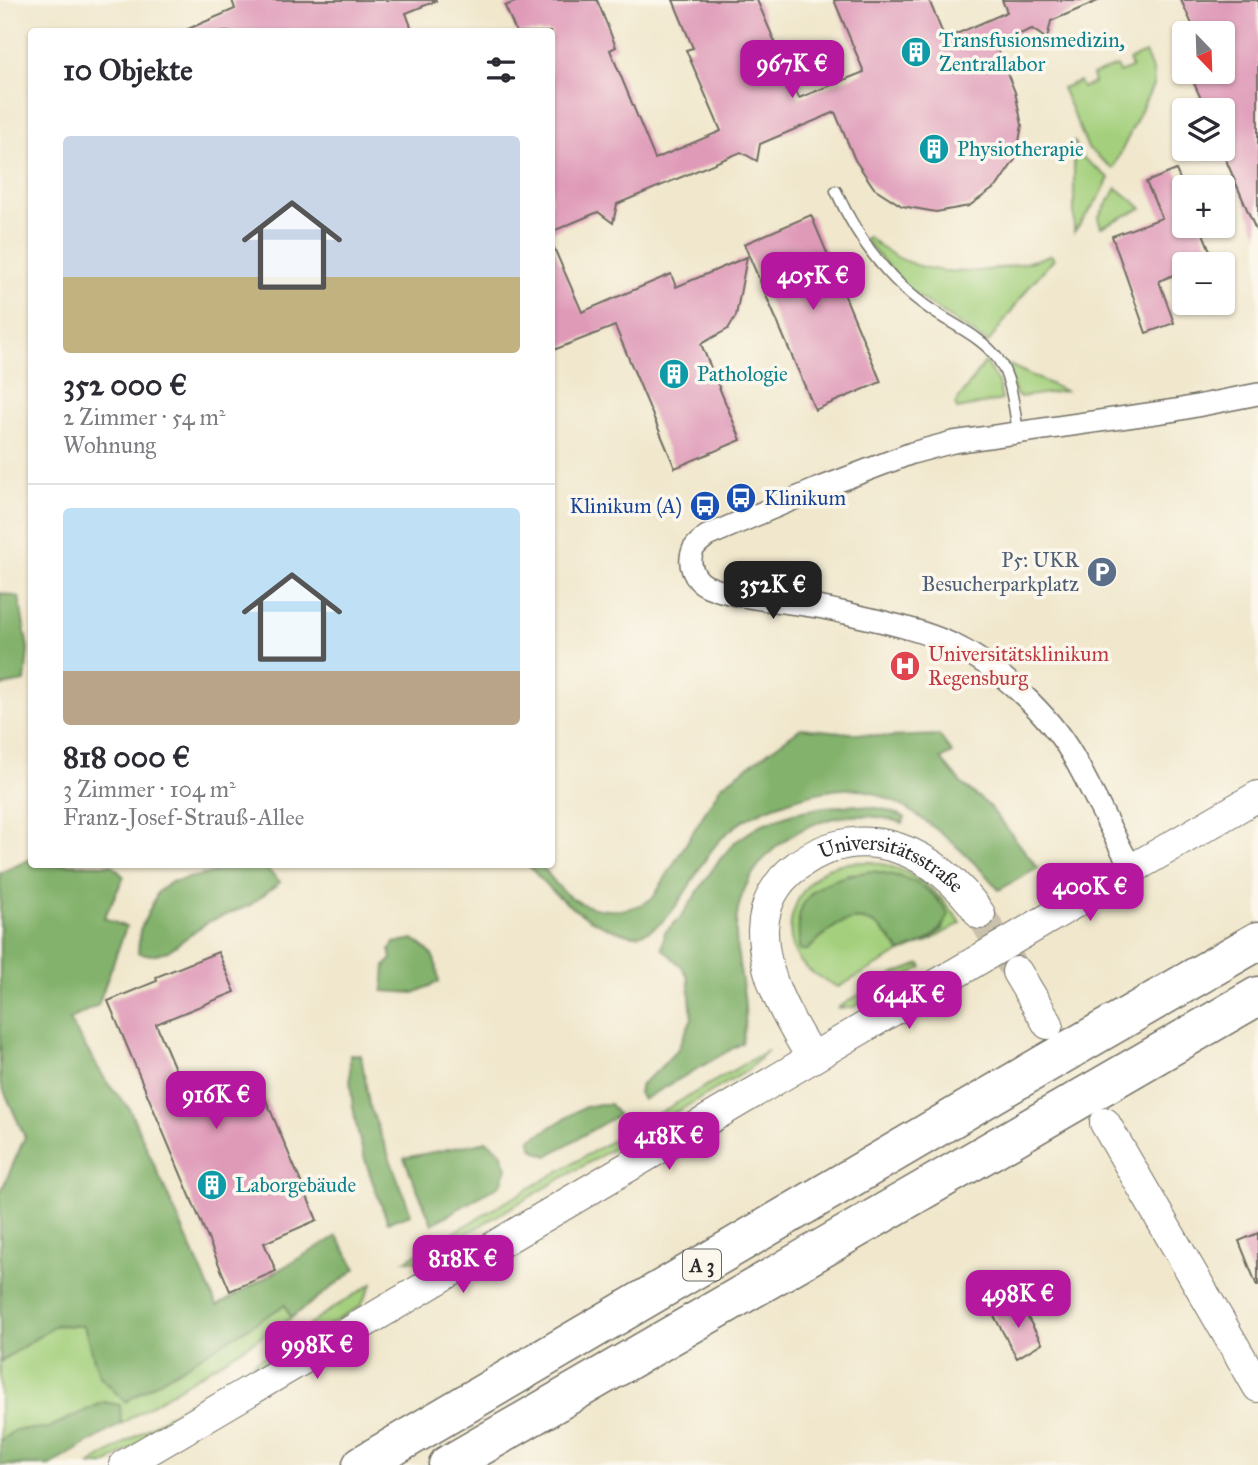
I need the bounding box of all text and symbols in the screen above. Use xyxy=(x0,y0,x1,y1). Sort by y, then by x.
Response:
north arrow xyxy=(1172,21,1236,84)
map controls xyxy=(1172,21,1235,315)
place label: Transfusionsmedizin, Zentrallabor xyxy=(939,27,1125,77)
building icon: Transfusionsmedizin, Zentrallabor xyxy=(899,35,933,69)
pin: 967K € xyxy=(735,41,849,100)
text: 967K € xyxy=(756,49,828,77)
icon: filters xyxy=(482,51,520,89)
text: 10 Objekte xyxy=(63,52,193,88)
button: layers xyxy=(1172,98,1235,161)
building icon: Physiotherapie xyxy=(917,132,951,166)
place label: Physiotherapie xyxy=(957,136,1084,162)
button: + xyxy=(1172,175,1235,238)
icon: home xyxy=(229,182,355,308)
pin: 405K € xyxy=(756,252,870,312)
button: − xyxy=(1172,252,1235,315)
text: 405K € xyxy=(777,261,849,289)
building icon: Pathologie xyxy=(657,357,691,391)
place label: Pathologie xyxy=(697,361,788,387)
text: 352 000 € xyxy=(63,367,187,403)
text: 2 Zimmer · 54 m² xyxy=(63,403,226,431)
text: Wohnung xyxy=(63,431,156,459)
bus stop icon: Klinikum xyxy=(724,481,758,515)
place label: Klinikum xyxy=(764,485,846,511)
bus stop icon: Klinikum (A) xyxy=(688,489,722,523)
place label: Klinikum (A) xyxy=(570,493,682,519)
place label: P5: UKR Besucherparkplatz xyxy=(922,547,1080,597)
icon: home xyxy=(229,554,355,680)
parking icon: P5: UKR Besucherparkplatz xyxy=(1085,555,1119,589)
pin: 352K € xyxy=(716,562,830,621)
text: 352K € xyxy=(740,570,806,598)
place label: Universitätsklinikum Regensburg xyxy=(928,641,1109,691)
hospital icon: Universitätsklinikum Regensburg xyxy=(888,649,922,683)
text: 818 000 € xyxy=(63,739,190,775)
text: 3 Zimmer · 104 m² xyxy=(63,775,236,803)
text: Franz-Josef-Strauß-Allee xyxy=(63,803,304,831)
street label: Universitätsstraße xyxy=(815,829,969,898)
pin: 400K € xyxy=(1033,864,1147,923)
text: 400K € xyxy=(1053,872,1127,900)
pin: 644K € xyxy=(852,972,966,1031)
text: 644K € xyxy=(873,980,945,1008)
pin: 916K € xyxy=(159,1072,273,1131)
text: 916K € xyxy=(182,1080,250,1108)
pin: 418K € xyxy=(612,1112,726,1172)
text: 418K € xyxy=(634,1121,704,1149)
building icon: Laborgebäude xyxy=(195,1168,229,1202)
place label: Laborgebäude xyxy=(235,1172,356,1198)
pin: 818K € xyxy=(406,1236,520,1295)
text: 818K € xyxy=(429,1244,497,1272)
road number: A 3 xyxy=(683,1250,721,1280)
pin: 498K € xyxy=(961,1270,1075,1330)
text: 498K € xyxy=(982,1279,1054,1307)
pin: 998K € xyxy=(260,1322,374,1381)
text: 998K € xyxy=(281,1330,353,1358)

